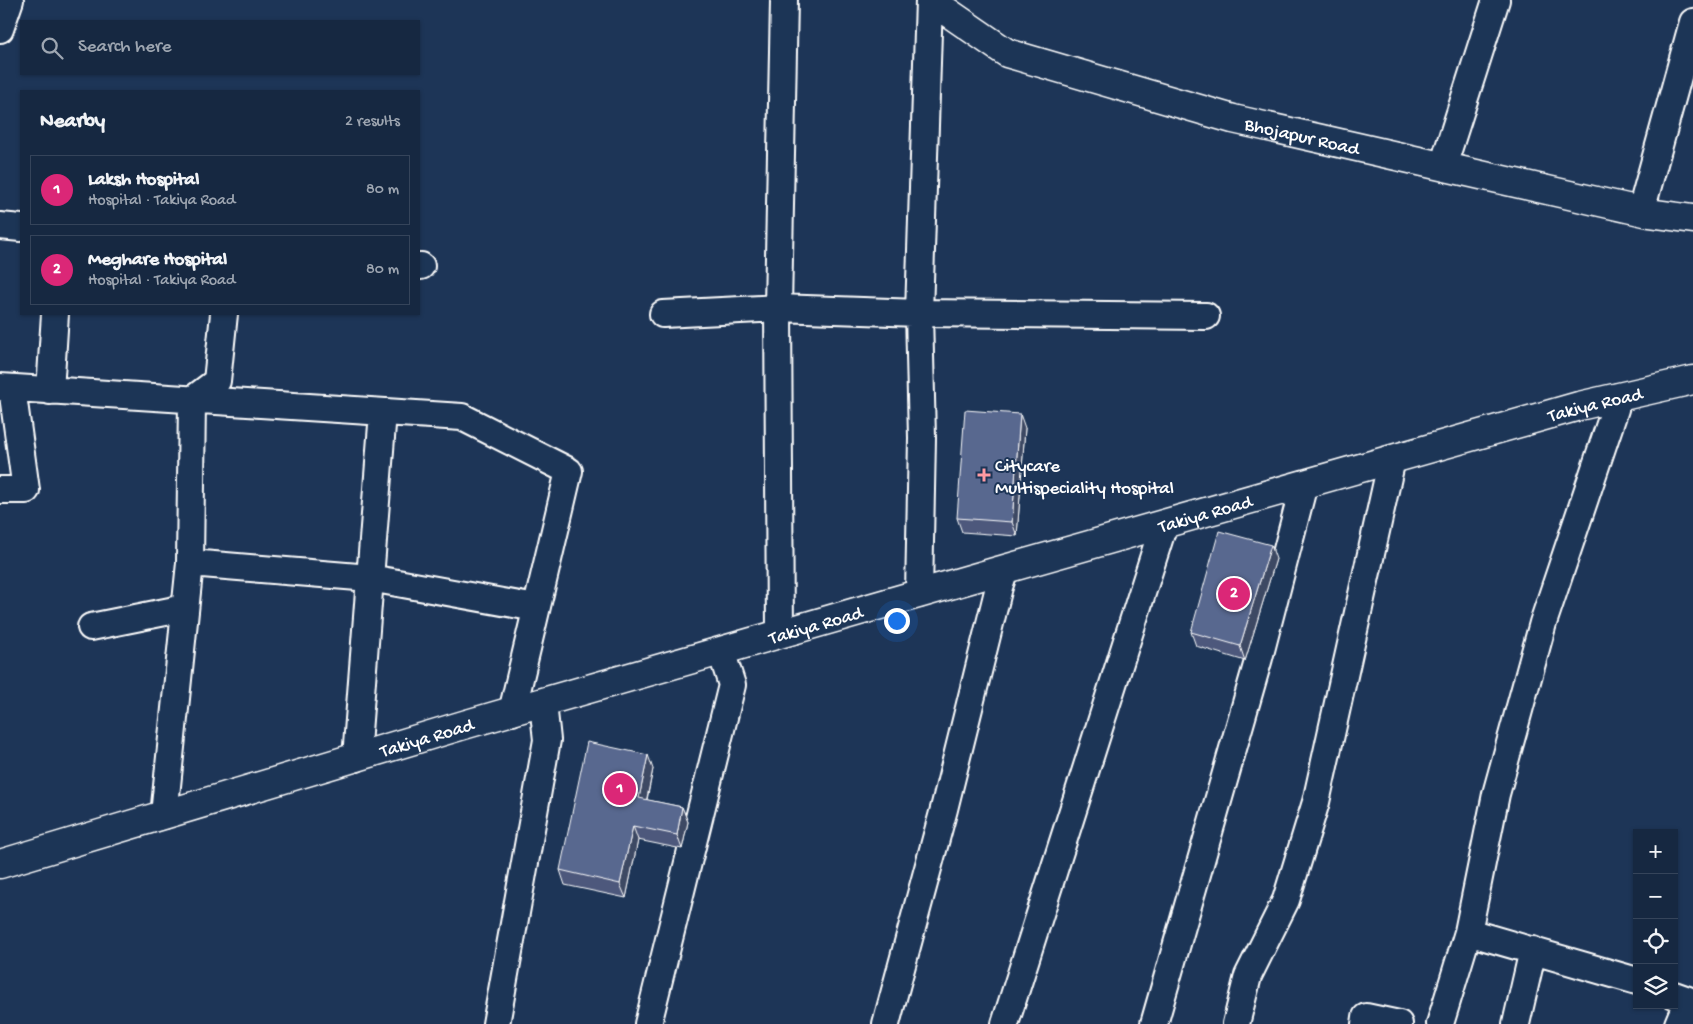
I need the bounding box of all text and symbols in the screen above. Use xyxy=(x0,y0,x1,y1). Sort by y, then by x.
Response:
search box xyxy=(20,20,420,75)
icon: search xyxy=(38,34,66,62)
text: Search here xyxy=(78,36,172,59)
text: Nearby xyxy=(40,110,105,135)
text: 2 results xyxy=(345,113,400,132)
street label: Bhojapur Road xyxy=(1241,114,1363,163)
text: Laksh Hospital xyxy=(88,169,199,192)
text: 1 xyxy=(54,181,60,200)
text: 80 m xyxy=(366,181,399,200)
text: Hospital · Takiya Road xyxy=(88,192,235,211)
text: Meghare Hospital xyxy=(88,249,227,272)
text: 2 xyxy=(53,261,61,280)
text: 80 m xyxy=(366,261,399,280)
text: Hospital · Takiya Road xyxy=(88,272,235,291)
street label: Takiya Road xyxy=(1545,384,1647,430)
place label: Citycare Multispeciality Hospital xyxy=(995,456,1174,501)
marker: Citycare Multispeciality Hospital xyxy=(977,468,991,482)
street label: Takiya Road xyxy=(1155,491,1257,540)
pin: 2 xyxy=(1218,575,1250,613)
street label: Takiya Road xyxy=(766,602,868,652)
your location xyxy=(884,608,910,634)
street label: Takiya Road xyxy=(377,714,478,765)
pin: 1 xyxy=(604,770,636,808)
map controls xyxy=(1633,829,1678,1009)
button: + xyxy=(1633,829,1678,874)
button: − xyxy=(1633,874,1678,919)
button: locate xyxy=(1633,919,1678,964)
button: layers xyxy=(1633,964,1678,1009)

